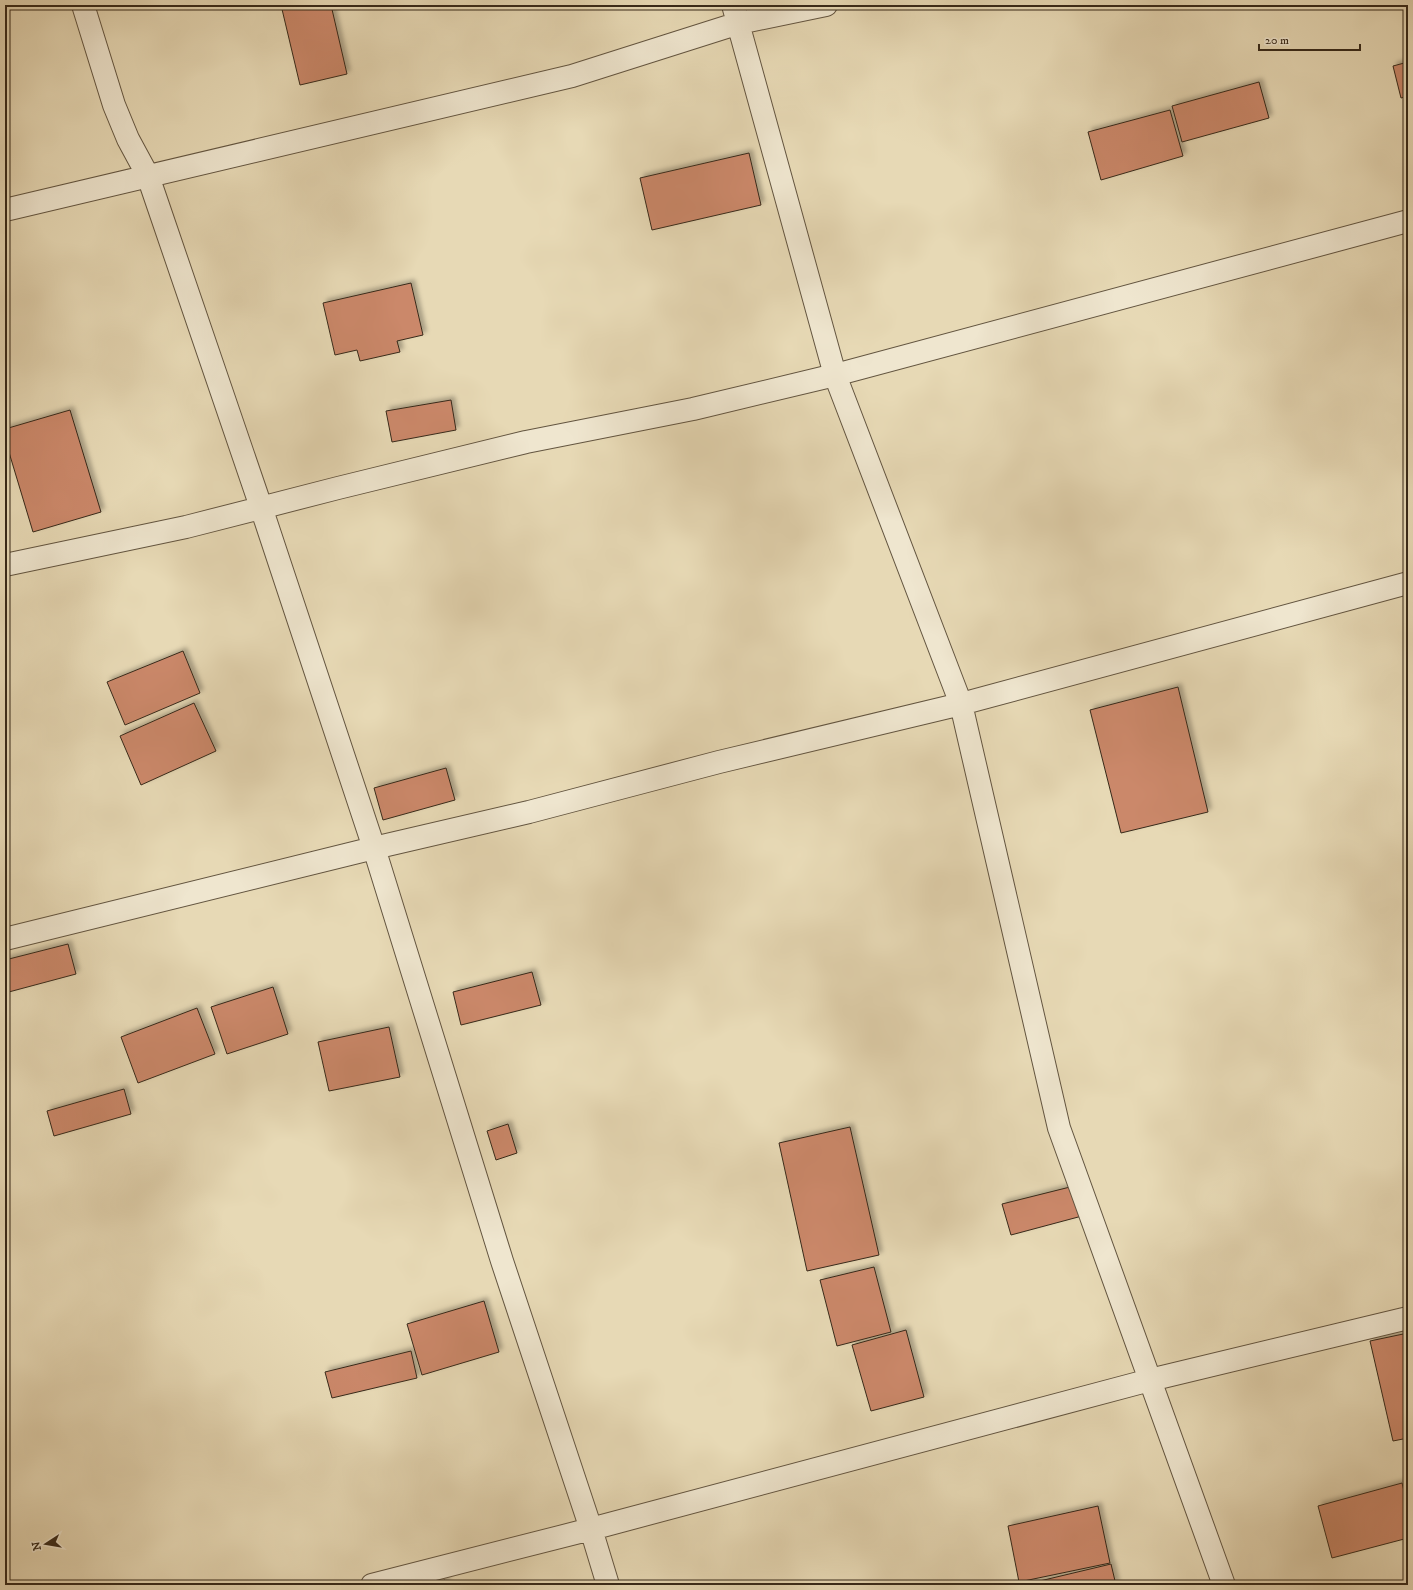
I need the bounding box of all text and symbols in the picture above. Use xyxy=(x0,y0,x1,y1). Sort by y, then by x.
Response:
scale bar xyxy=(1259,26,1360,52)
text: 20 m xyxy=(1265,33,1289,48)
north arrow xyxy=(26,1524,66,1564)
text: N xyxy=(29,1540,45,1552)

